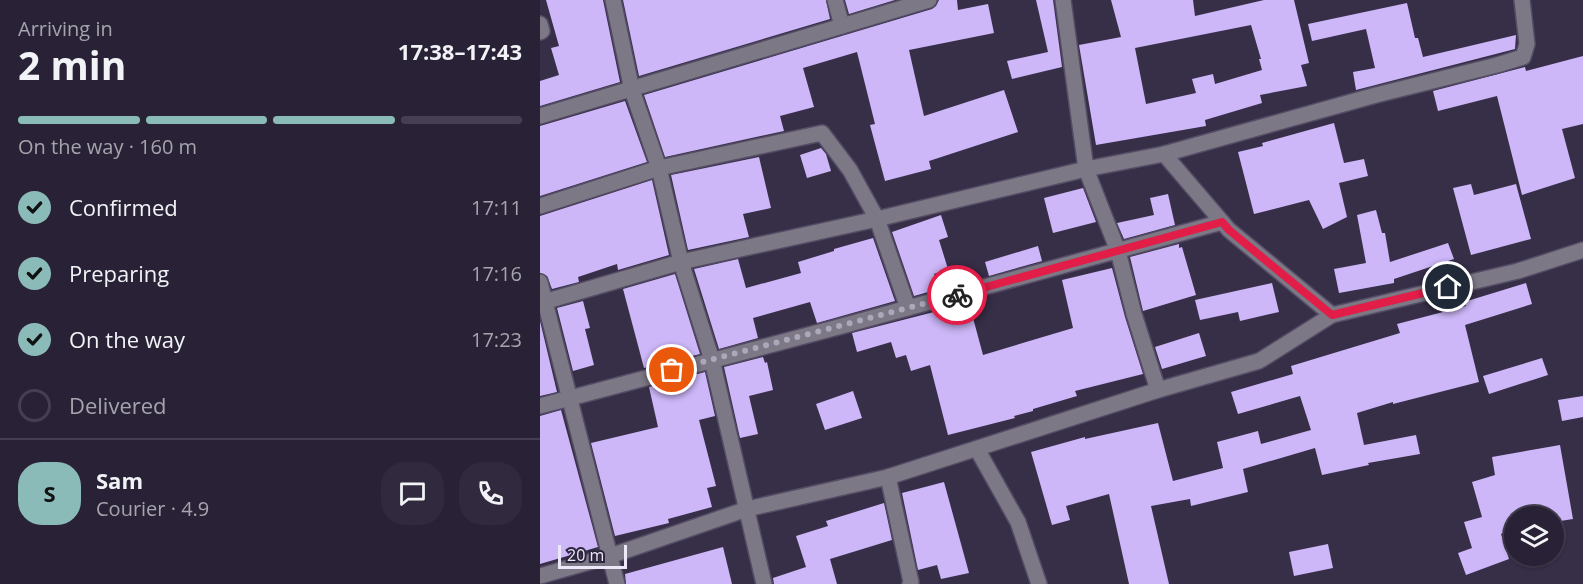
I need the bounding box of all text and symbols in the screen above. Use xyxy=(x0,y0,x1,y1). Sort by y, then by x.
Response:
text: Arriving in xyxy=(18,15,113,42)
text: 17:38–17:43 xyxy=(398,36,522,66)
text: 2 min xyxy=(18,38,126,91)
text: On the way · 160 m xyxy=(18,133,197,160)
icon: check xyxy=(18,191,51,224)
text: Confirmed xyxy=(69,192,178,222)
text: 17:11 xyxy=(471,194,522,221)
icon: check xyxy=(18,257,51,290)
text: Preparing xyxy=(69,258,169,288)
text: 17:16 xyxy=(471,260,522,287)
pin xyxy=(1422,261,1473,312)
courier xyxy=(927,265,987,325)
icon: home xyxy=(1431,270,1464,303)
icon: bike xyxy=(941,279,974,312)
icon: check xyxy=(18,323,51,356)
text: On the way xyxy=(69,324,185,354)
text: 17:23 xyxy=(471,326,522,353)
pin xyxy=(646,344,697,395)
icon: bag xyxy=(655,353,688,386)
text: Delivered xyxy=(69,390,167,420)
button: chat xyxy=(381,462,444,525)
button: phone xyxy=(459,462,522,525)
text: Sam xyxy=(96,465,143,495)
text: S xyxy=(43,478,56,508)
text: Courier · 4.9 xyxy=(96,495,209,522)
map controls xyxy=(1504,506,1564,566)
button: layers xyxy=(1504,506,1564,566)
scale bar xyxy=(558,542,627,570)
text: 20 m xyxy=(567,544,604,566)

